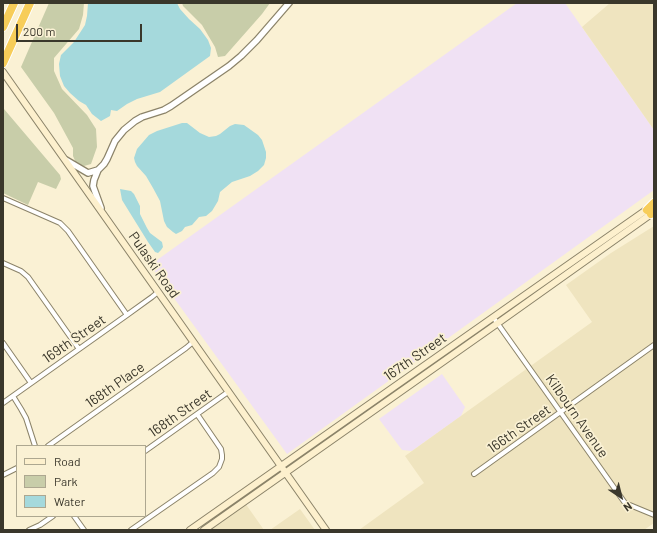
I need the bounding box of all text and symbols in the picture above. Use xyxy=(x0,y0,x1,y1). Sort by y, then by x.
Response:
scale bar xyxy=(18,16,144,42)
text: 200 m xyxy=(23,24,55,38)
street label: Pulaski Road xyxy=(125,229,183,301)
street label: 169th Street xyxy=(39,311,109,367)
street label: 167th Street xyxy=(381,329,449,385)
street label: 168th Place xyxy=(82,359,148,411)
street label: Kilbourn Avenue xyxy=(542,371,612,461)
street label: 168th Street xyxy=(145,385,215,441)
street label: 166th Street xyxy=(484,401,554,457)
legend xyxy=(16,445,146,517)
text: Road xyxy=(54,454,81,468)
text: Park xyxy=(54,474,78,488)
north arrow xyxy=(601,477,641,517)
text: Water xyxy=(54,494,85,508)
text: N xyxy=(621,500,635,515)

